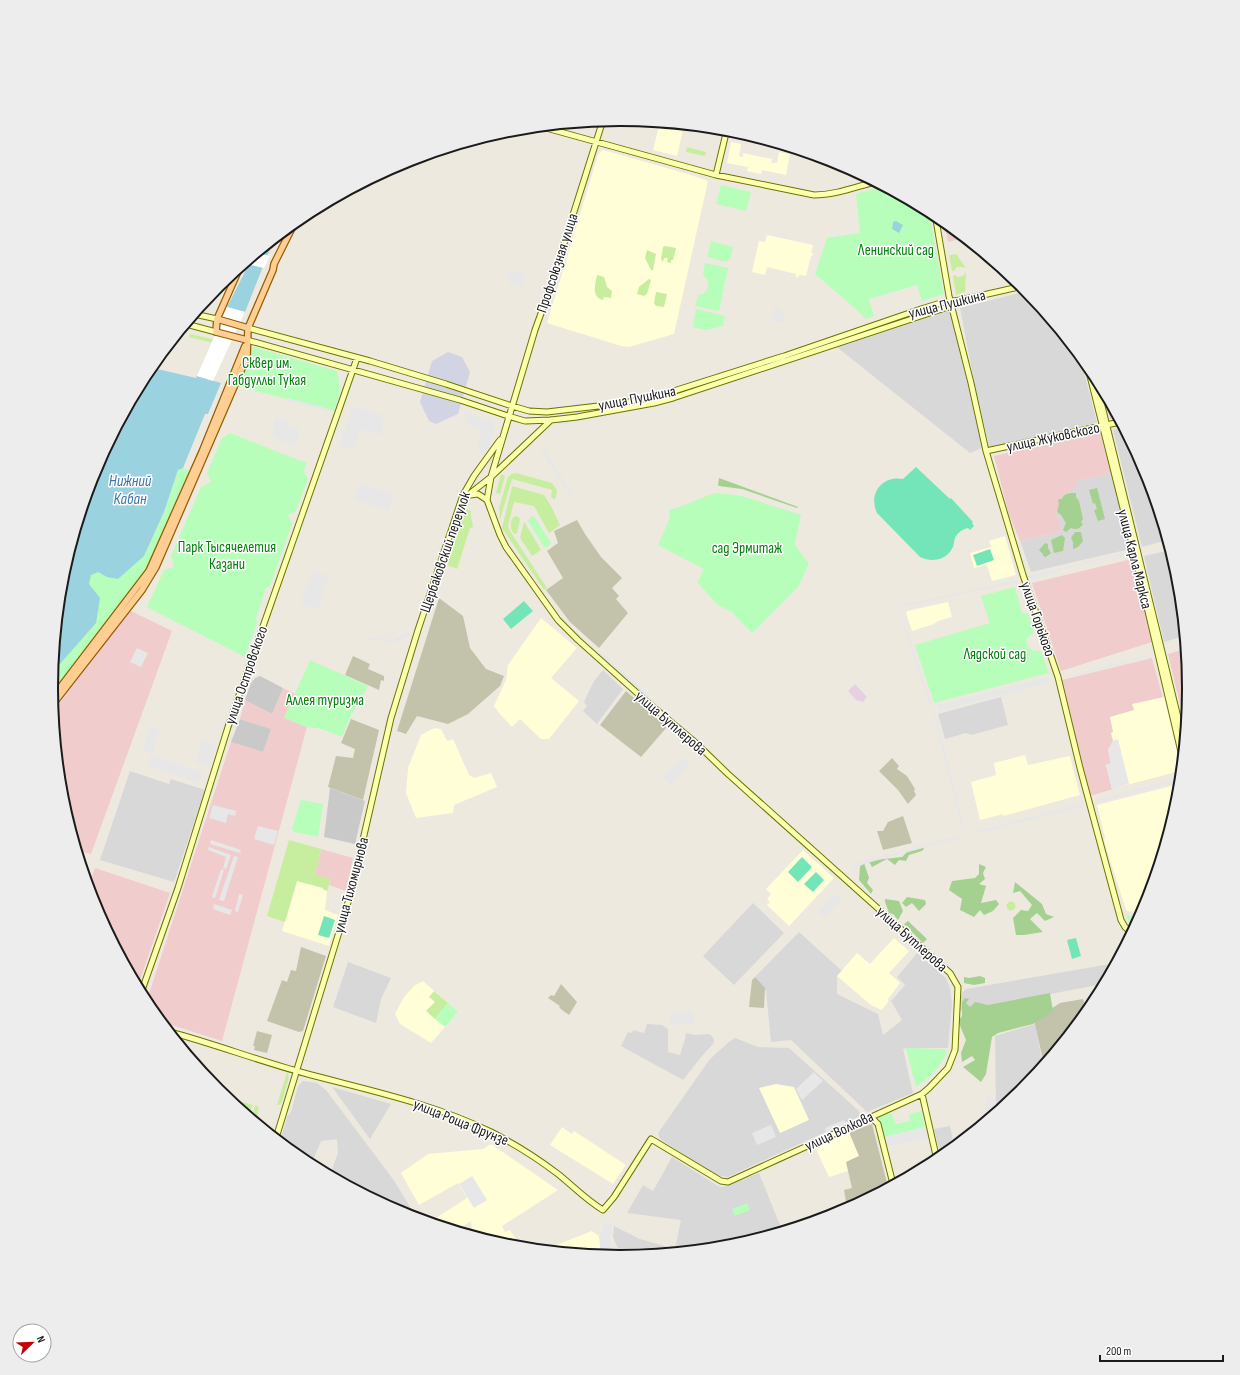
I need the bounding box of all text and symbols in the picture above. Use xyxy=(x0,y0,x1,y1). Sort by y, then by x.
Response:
street label: Профсоюзная улица xyxy=(532,211,583,315)
park label: Ленинский сад xyxy=(857,241,934,260)
street label: улица Пушкина xyxy=(907,286,988,323)
park label: Сквер им. Габдуллы Тукая xyxy=(228,354,306,390)
street label: улица Пушкина xyxy=(597,382,678,415)
street label: улица Жуковского xyxy=(1005,418,1101,457)
water label: Нижний Кабан xyxy=(109,472,152,509)
street label: Щербаковский переулок xyxy=(416,489,475,615)
street label: улица Карла Маркса xyxy=(1113,507,1156,611)
park label: Парк Тысячелетия Казани xyxy=(178,538,276,574)
park label: сад Эрмитаж xyxy=(712,539,782,558)
street label: улица Горького xyxy=(1016,579,1059,659)
street label: улица Островского xyxy=(221,623,272,727)
park label: Лядской сад xyxy=(963,645,1026,664)
street label: улица Бутлерова xyxy=(631,687,711,760)
park label: Аллея туризма xyxy=(285,691,364,710)
street label: улица Тихомирнова xyxy=(330,835,374,935)
street label: улица Бутлерова xyxy=(872,902,951,976)
street label: улица Роща Фрунзе xyxy=(410,1095,511,1150)
street label: улица Волкова xyxy=(802,1107,877,1156)
north arrow xyxy=(12,1323,52,1363)
text: N xyxy=(34,1334,48,1345)
scale bar xyxy=(1100,1337,1223,1363)
text: 200 m xyxy=(1106,1344,1132,1359)

